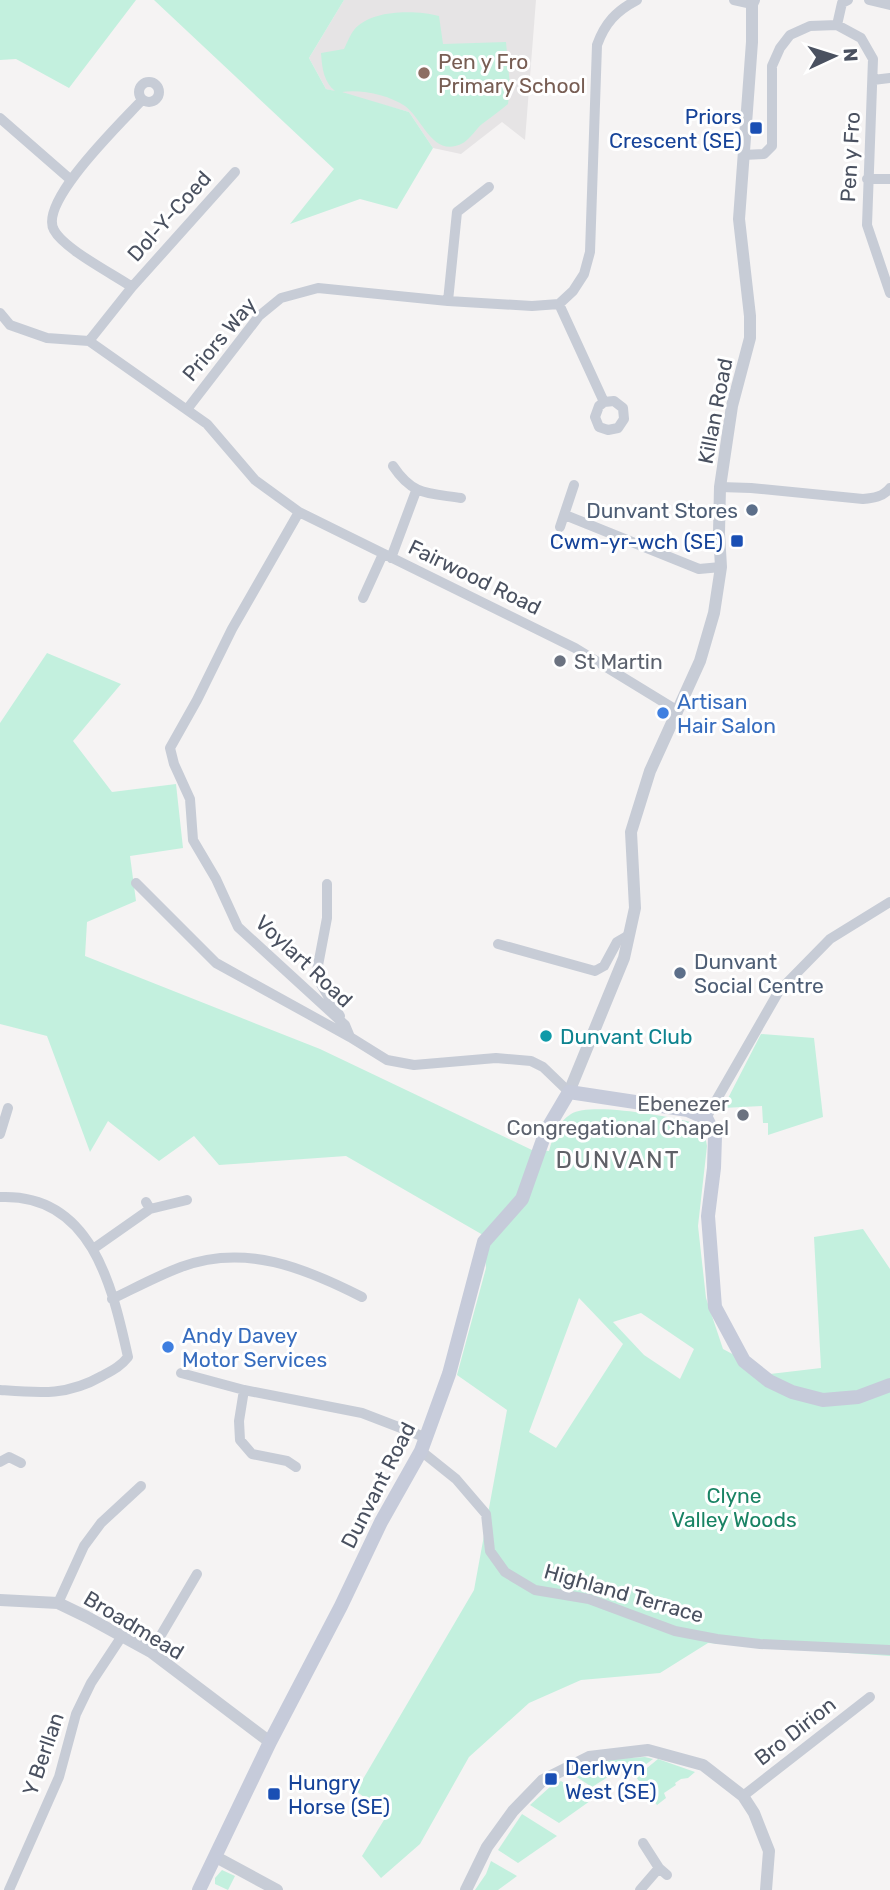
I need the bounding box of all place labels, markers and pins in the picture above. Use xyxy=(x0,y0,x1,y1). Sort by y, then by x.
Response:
place label: Pen y Fro Primary School xyxy=(438,49,586,98)
marker: Pen y Fro Primary School xyxy=(416,65,432,81)
place label: Priors Crescent (SE) xyxy=(609,104,742,153)
marker: Priors Crescent (SE) xyxy=(748,120,764,136)
place label: Dunvant Stores xyxy=(586,498,738,523)
marker: Dunvant Stores xyxy=(744,502,760,518)
place label: Cwm-yr-wch (SE) xyxy=(550,529,723,554)
marker: Cwm-yr-wch (SE) xyxy=(729,533,745,549)
place label: St Martin xyxy=(574,649,663,674)
marker: St Martin xyxy=(552,653,568,669)
place label: Artisan Hair Salon xyxy=(677,689,776,738)
marker: Artisan Hair Salon xyxy=(655,705,671,721)
place label: Dunvant Social Centre xyxy=(694,949,824,998)
marker: Dunvant Social Centre xyxy=(672,965,688,981)
place label: Dunvant Club xyxy=(560,1024,693,1049)
marker: Dunvant Club xyxy=(538,1028,554,1044)
place label: Ebenezer Congregational Chapel xyxy=(506,1091,729,1140)
marker: Ebenezer Congregational Chapel xyxy=(735,1107,751,1123)
place label: Andy Davey Motor Services xyxy=(182,1323,327,1372)
marker: Andy Davey Motor Services xyxy=(160,1339,176,1355)
place label: Derlwyn West (SE) xyxy=(565,1755,657,1804)
place label: Hungry Horse (SE) xyxy=(288,1770,390,1819)
marker: Derlwyn West (SE) xyxy=(543,1771,559,1787)
marker: Hungry Horse (SE) xyxy=(266,1786,282,1802)

